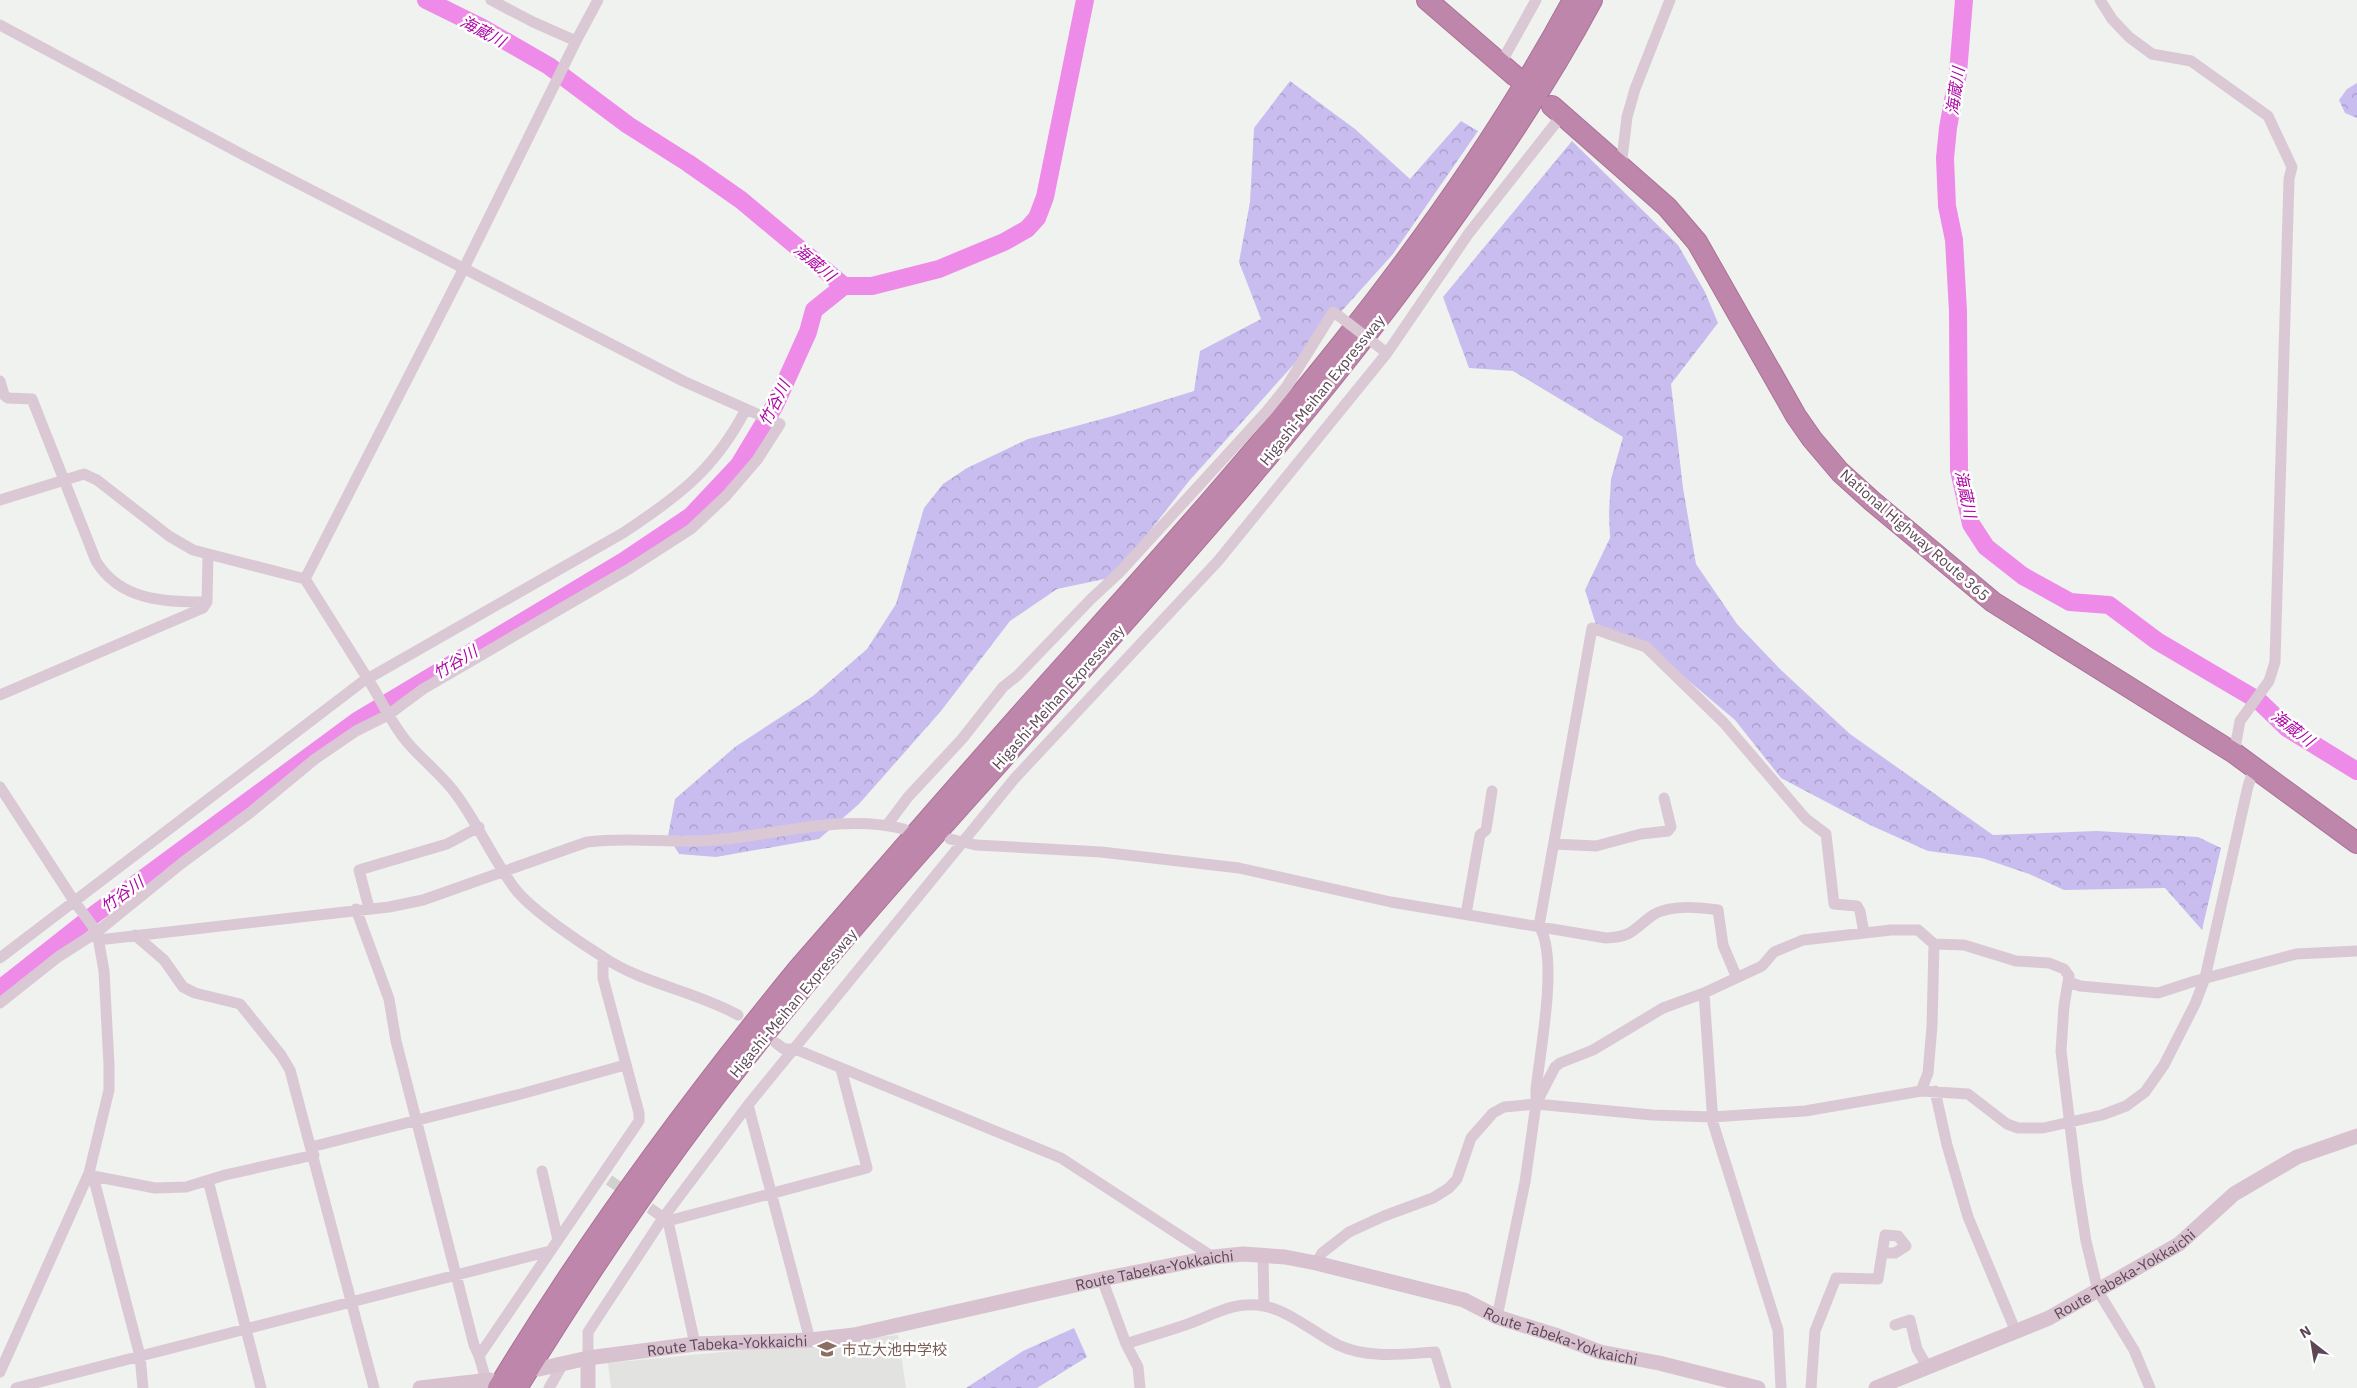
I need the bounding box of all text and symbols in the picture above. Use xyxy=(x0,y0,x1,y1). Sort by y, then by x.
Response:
water label: 海蔵川 xyxy=(457,11,511,52)
water label: 海蔵川 xyxy=(1942,64,1969,116)
water label: 海蔵川 xyxy=(790,239,841,286)
street label: Higashi-Meihan Expressway xyxy=(1255,310,1389,469)
water label: 竹谷川 xyxy=(754,375,795,429)
street label: National Highway Route 365 xyxy=(1836,465,1994,605)
water label: 海蔵川 xyxy=(1951,468,1981,522)
street label: Higashi-Meihan Expressway xyxy=(988,620,1128,773)
water label: 竹谷川 xyxy=(429,640,482,683)
water label: 海蔵川 xyxy=(2268,706,2320,752)
water label: 竹谷川 xyxy=(97,871,149,916)
street label: Higashi-Meihan Expressway xyxy=(725,924,861,1081)
street label: Route Tabeka-Yokkaichi xyxy=(2050,1225,2199,1323)
street label: Route Tabeka-Yokkaichi xyxy=(1073,1246,1234,1294)
street label: Route Tabeka-Yokkaichi xyxy=(1480,1302,1639,1368)
north arrow xyxy=(2287,1318,2337,1368)
text: N xyxy=(2296,1322,2314,1342)
street label: Route Tabeka-Yokkaichi xyxy=(646,1331,808,1360)
school or university icon: 市立大池中学校 xyxy=(816,1338,838,1360)
place label: 市立大池中学校 xyxy=(842,1340,947,1359)

